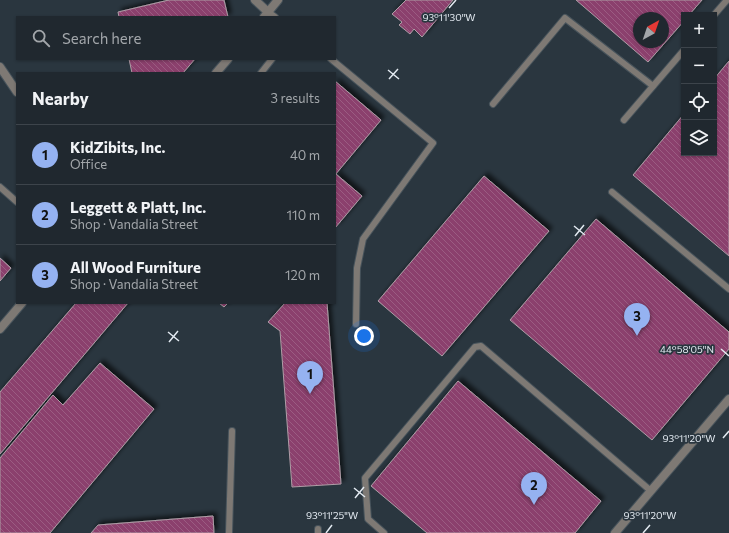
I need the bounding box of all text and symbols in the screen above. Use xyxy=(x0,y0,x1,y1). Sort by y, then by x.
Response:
text: 93°11'30"W xyxy=(422,11,476,23)
north arrow xyxy=(633,12,669,48)
map controls xyxy=(681,12,717,156)
button: + xyxy=(681,12,717,48)
search box xyxy=(16,16,336,60)
icon: search xyxy=(30,27,52,49)
text: Search here xyxy=(62,29,141,47)
button: − xyxy=(681,48,717,84)
button: locate xyxy=(681,84,717,120)
text: Nearby xyxy=(32,88,89,109)
text: 3 results xyxy=(271,90,320,106)
button: layers xyxy=(681,120,717,156)
text: KidZibits, Inc. xyxy=(70,138,166,156)
text: 1 xyxy=(42,147,48,163)
text: 40 m xyxy=(290,147,320,163)
text: Office xyxy=(70,156,107,172)
text: Leggett & Platt, Inc. xyxy=(70,198,206,216)
text: 2 xyxy=(41,207,49,223)
text: 110 m xyxy=(287,207,320,223)
text: Shop · Vandalia Street xyxy=(70,216,198,232)
text: All Wood Furniture xyxy=(70,258,201,276)
text: 3 xyxy=(41,267,49,283)
text: 120 m xyxy=(285,267,320,283)
text: Shop · Vandalia Street xyxy=(70,276,198,292)
pin: 3 xyxy=(624,303,650,336)
your location xyxy=(354,326,374,346)
text: 44°58'05"N xyxy=(660,343,714,355)
pin: 1 xyxy=(297,361,323,394)
text: 93°11'20"W xyxy=(663,432,715,444)
pin: 2 xyxy=(521,472,547,505)
text: 93°11'25"W xyxy=(306,509,358,521)
text: 93°11'20"W xyxy=(624,509,676,521)

